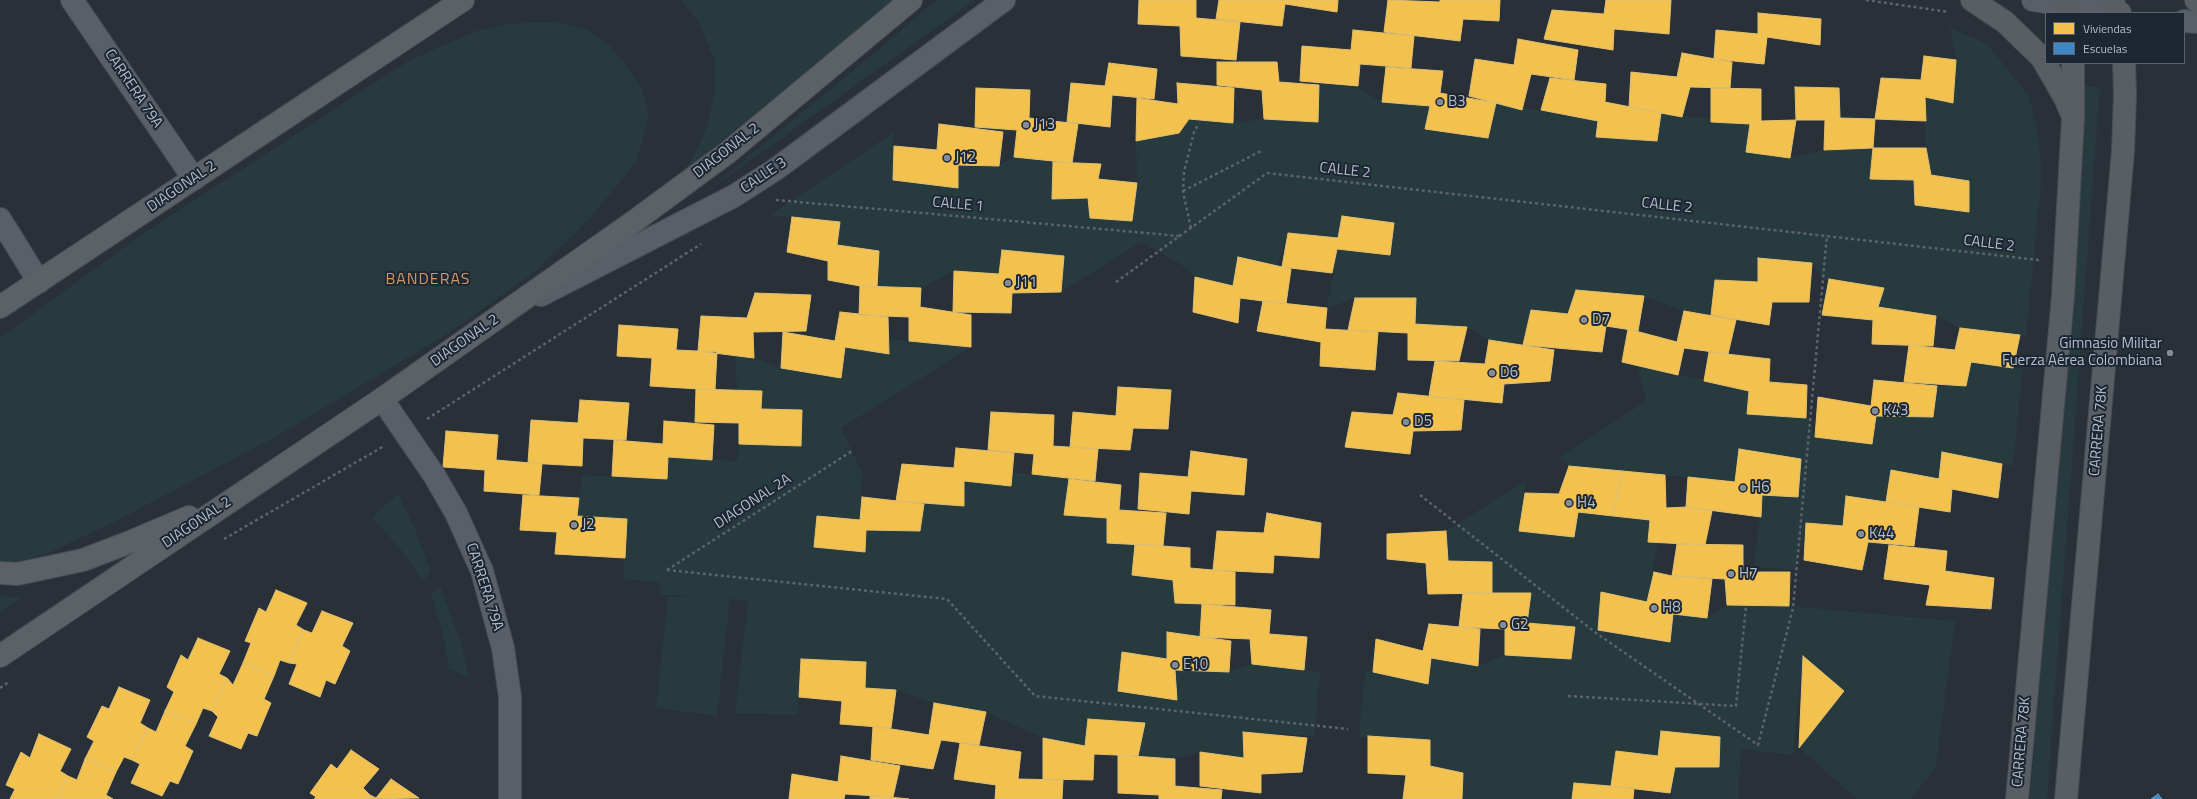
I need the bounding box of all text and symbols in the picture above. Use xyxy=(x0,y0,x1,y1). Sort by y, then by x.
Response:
legend xyxy=(2045,12,2185,64)
text: Viviendas xyxy=(2083,19,2131,38)
text: Escuelas xyxy=(2083,39,2127,58)
street label: CARRERA 79A xyxy=(100,46,166,132)
place label: B3 xyxy=(1448,93,1466,111)
marker: B3 xyxy=(1435,97,1445,107)
place label: J13 xyxy=(1034,116,1055,134)
street label: DIAGONAL 2 xyxy=(690,120,764,182)
marker: J13 xyxy=(1021,120,1031,130)
place label: J12 xyxy=(955,149,976,167)
marker: J12 xyxy=(942,153,952,163)
street label: CALLE 3 xyxy=(738,154,790,198)
street label: DIAGONAL 2 xyxy=(144,157,220,217)
street label: CALLE 2 xyxy=(1318,159,1372,183)
street label: CALLE 1 xyxy=(932,194,984,216)
street label: CALLE 2 xyxy=(1640,194,1694,218)
street label: CALLE 2 xyxy=(1962,232,2016,256)
district label: BANDERAS xyxy=(385,270,471,290)
place label: J11 xyxy=(1016,274,1037,292)
marker: J11 xyxy=(1003,278,1013,288)
street label: DIAGONAL 2 xyxy=(427,311,503,371)
place label: D7 xyxy=(1592,311,1610,329)
marker: D7 xyxy=(1579,315,1589,325)
place label: Gimnasio Militar Fuerza Aérea Colombiana xyxy=(2002,335,2162,370)
marker: Gimnasio Militar Fuerza Aérea Colombiana xyxy=(2165,348,2175,358)
place label: D6 xyxy=(1500,364,1518,382)
marker: D6 xyxy=(1487,368,1497,378)
street label: CARRERA 78K xyxy=(2086,385,2112,477)
place label: K43 xyxy=(1883,402,1908,420)
marker: K43 xyxy=(1870,406,1880,416)
place label: D5 xyxy=(1414,413,1432,431)
marker: D5 xyxy=(1401,417,1411,427)
street label: DIAGONAL 2A xyxy=(711,470,795,534)
place label: H6 xyxy=(1751,479,1770,497)
marker: H6 xyxy=(1738,483,1748,493)
street label: DIAGONAL 2 xyxy=(159,493,235,553)
place label: H4 xyxy=(1577,494,1596,512)
marker: H4 xyxy=(1564,498,1574,508)
place label: J2 xyxy=(582,516,595,534)
marker: J2 xyxy=(569,520,579,530)
place label: K44 xyxy=(1869,525,1894,543)
marker: K44 xyxy=(1856,529,1866,539)
street label: CARRERA 79A xyxy=(461,541,507,633)
place label: H7 xyxy=(1739,565,1758,583)
marker: H7 xyxy=(1726,569,1736,579)
place label: H8 xyxy=(1662,599,1681,617)
marker: H8 xyxy=(1649,603,1659,613)
place label: G2 xyxy=(1511,616,1529,634)
marker: G2 xyxy=(1498,620,1508,630)
place label: E10 xyxy=(1183,656,1208,674)
marker: E10 xyxy=(1170,660,1180,670)
street label: CARRERA 78K xyxy=(2009,696,2035,788)

